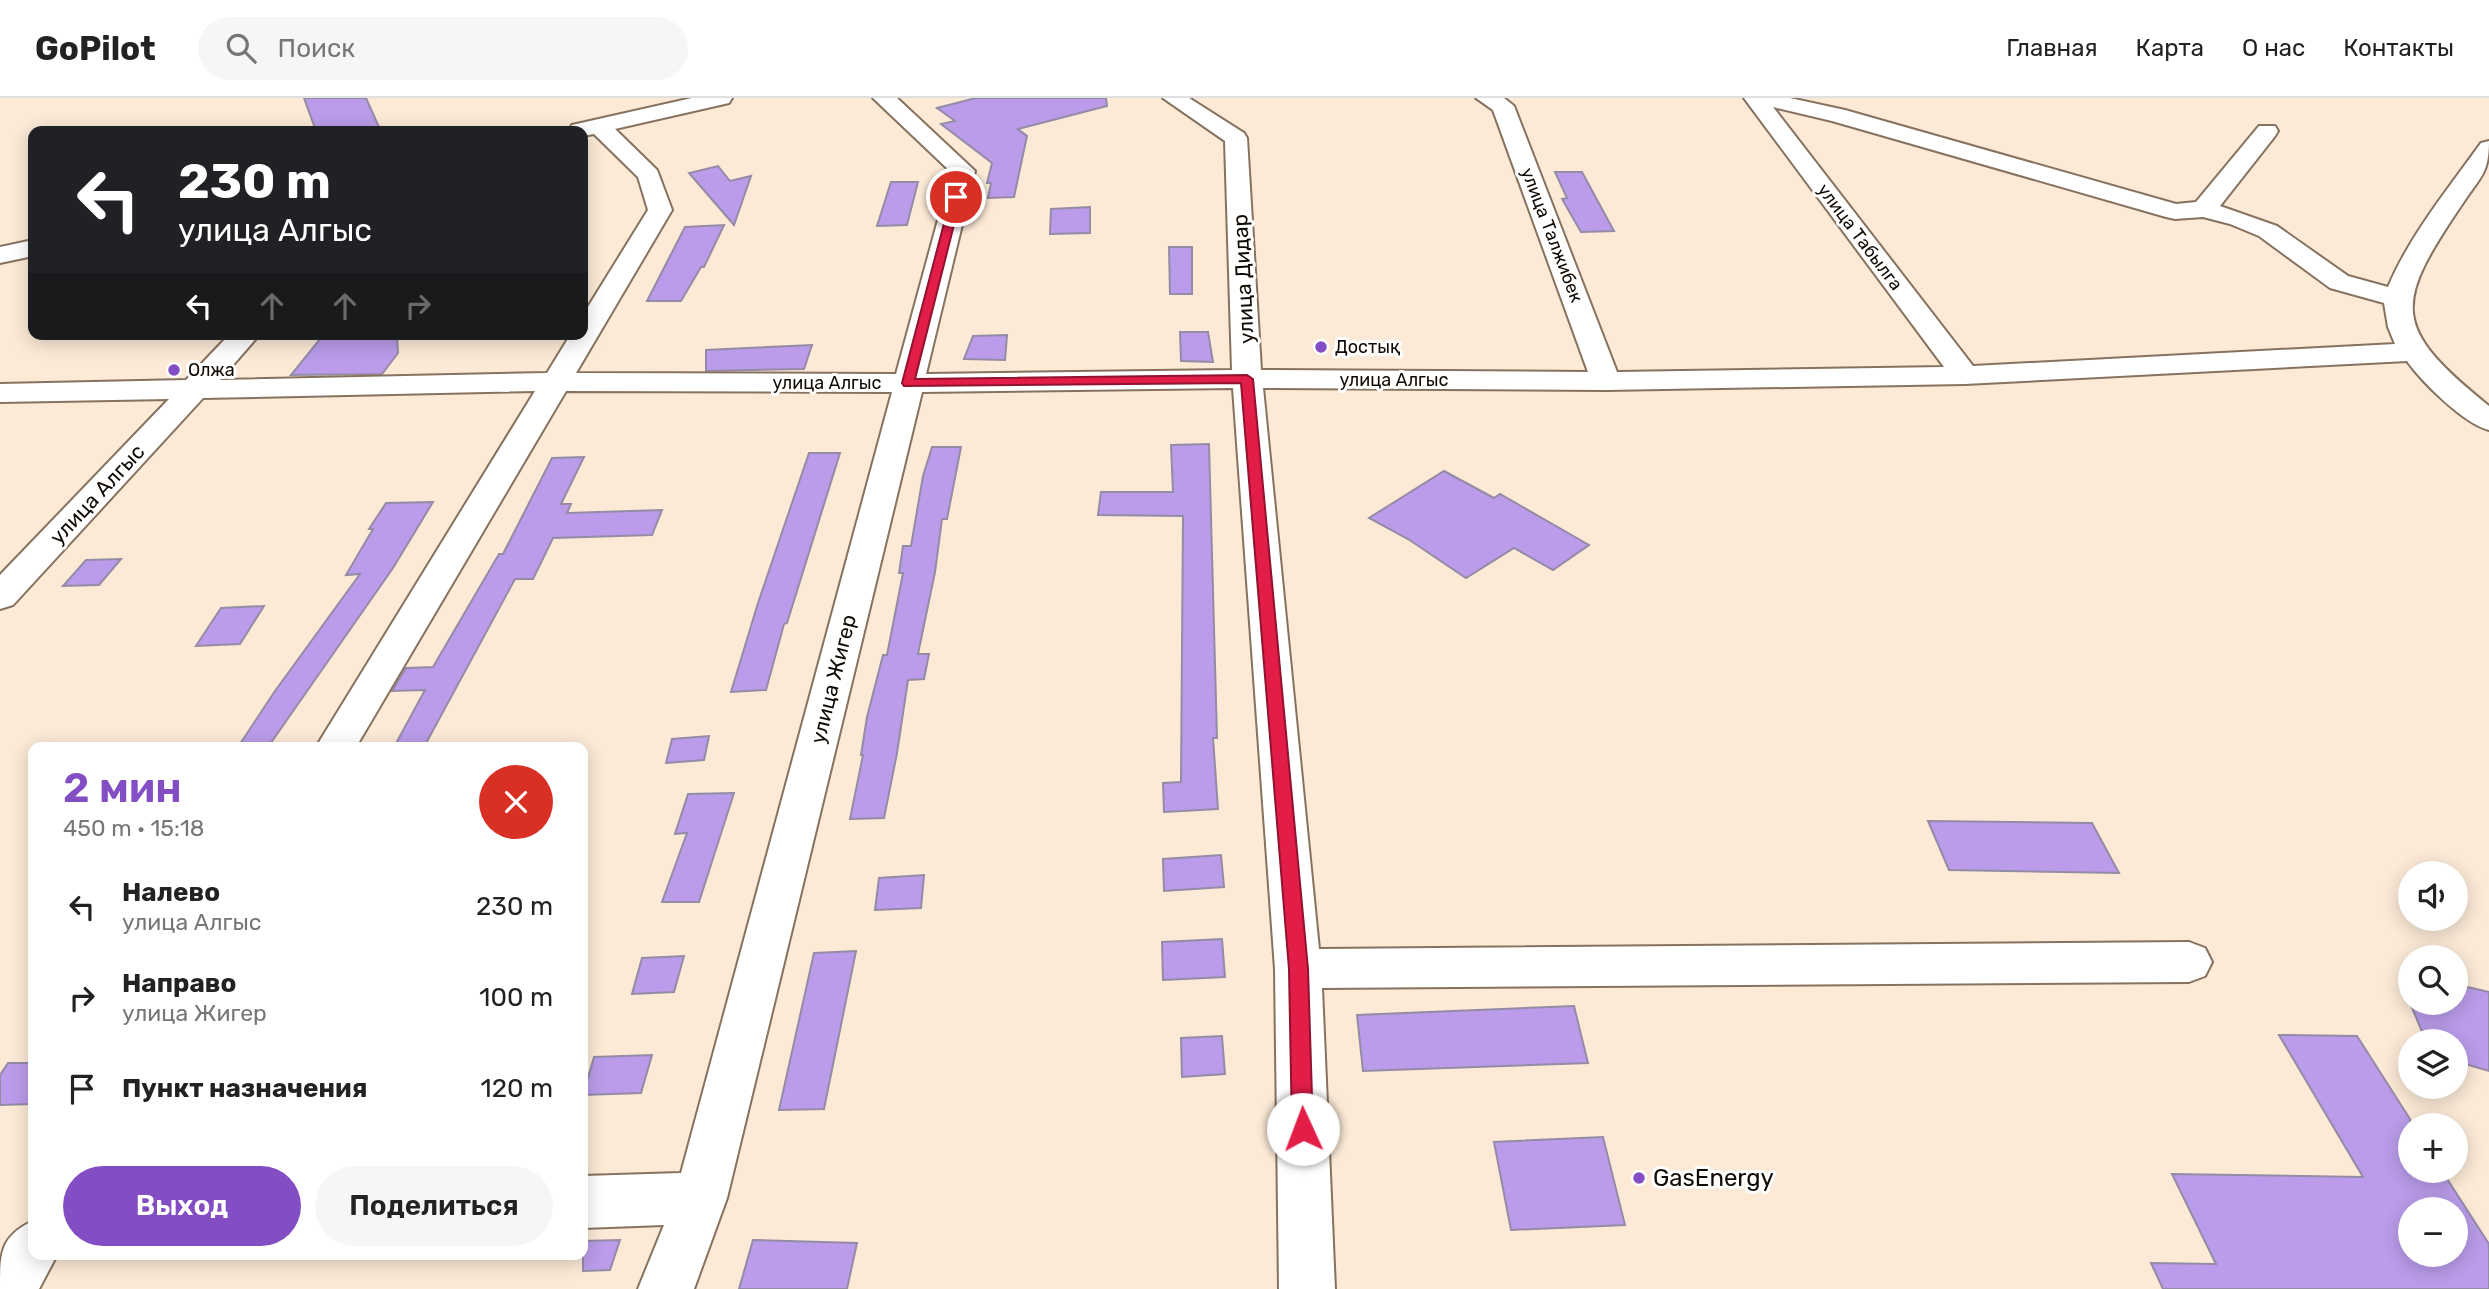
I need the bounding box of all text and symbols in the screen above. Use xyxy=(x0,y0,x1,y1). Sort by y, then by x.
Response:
search box xyxy=(198,17,688,80)
text: GoPilot xyxy=(35,29,156,68)
icon: search xyxy=(222,29,260,67)
text: Поиск xyxy=(278,33,355,64)
text: Главная xyxy=(2006,34,2098,62)
text: Карта xyxy=(2136,34,2204,62)
text: О нас xyxy=(2242,34,2305,62)
text: Контакты xyxy=(2343,34,2454,62)
text: 230 m xyxy=(178,152,331,210)
icon: left xyxy=(63,154,154,245)
street label: улица Талжибек xyxy=(1516,165,1588,306)
pin xyxy=(926,167,986,227)
icon: arrive xyxy=(937,178,975,216)
street label: улица Табылга xyxy=(1813,179,1907,295)
text: улица Алгыс xyxy=(178,211,372,249)
street label: улица Дидар xyxy=(1227,213,1259,345)
icon: left xyxy=(180,287,218,325)
icon: ahead xyxy=(253,287,291,325)
icon: ahead xyxy=(326,287,364,325)
icon: right xyxy=(399,287,437,325)
place label: Достық xyxy=(1335,336,1401,358)
marker: Достық xyxy=(1313,339,1329,355)
place label: Олжа xyxy=(188,359,235,381)
marker: Олжа xyxy=(166,362,182,378)
street label: улица Алгыс xyxy=(1339,369,1449,391)
street label: улица Алгыс xyxy=(772,372,882,394)
street label: улица Алгыс xyxy=(44,439,150,549)
street label: улица Жигер xyxy=(805,612,861,746)
text: 2 мин xyxy=(63,763,182,813)
button: close xyxy=(479,765,553,839)
text: 450 m · 15:18 xyxy=(63,814,204,842)
map controls xyxy=(2398,861,2468,1267)
button: sound xyxy=(2398,861,2468,931)
text: Налево xyxy=(122,877,220,908)
icon: left xyxy=(63,888,101,926)
text: 230 m xyxy=(476,891,553,922)
text: улица Алгыс xyxy=(122,908,261,936)
button: search xyxy=(2398,945,2468,1015)
text: Направо xyxy=(122,968,236,999)
icon: right xyxy=(63,979,101,1017)
text: 100 m xyxy=(479,982,553,1013)
text: улица Жигер xyxy=(122,999,267,1027)
button: layers xyxy=(2398,1029,2468,1099)
icon: arrive xyxy=(63,1070,101,1108)
text: Пункт назначения xyxy=(122,1073,367,1104)
text: 120 m xyxy=(481,1073,553,1104)
position arrow xyxy=(1266,1092,1340,1166)
button: + xyxy=(2398,1113,2468,1183)
place label: GasEnergy xyxy=(1653,1164,1774,1192)
button: Выход xyxy=(63,1166,301,1246)
button: Поделиться xyxy=(315,1166,553,1246)
marker: GasEnergy xyxy=(1631,1170,1647,1186)
button: − xyxy=(2398,1197,2468,1267)

